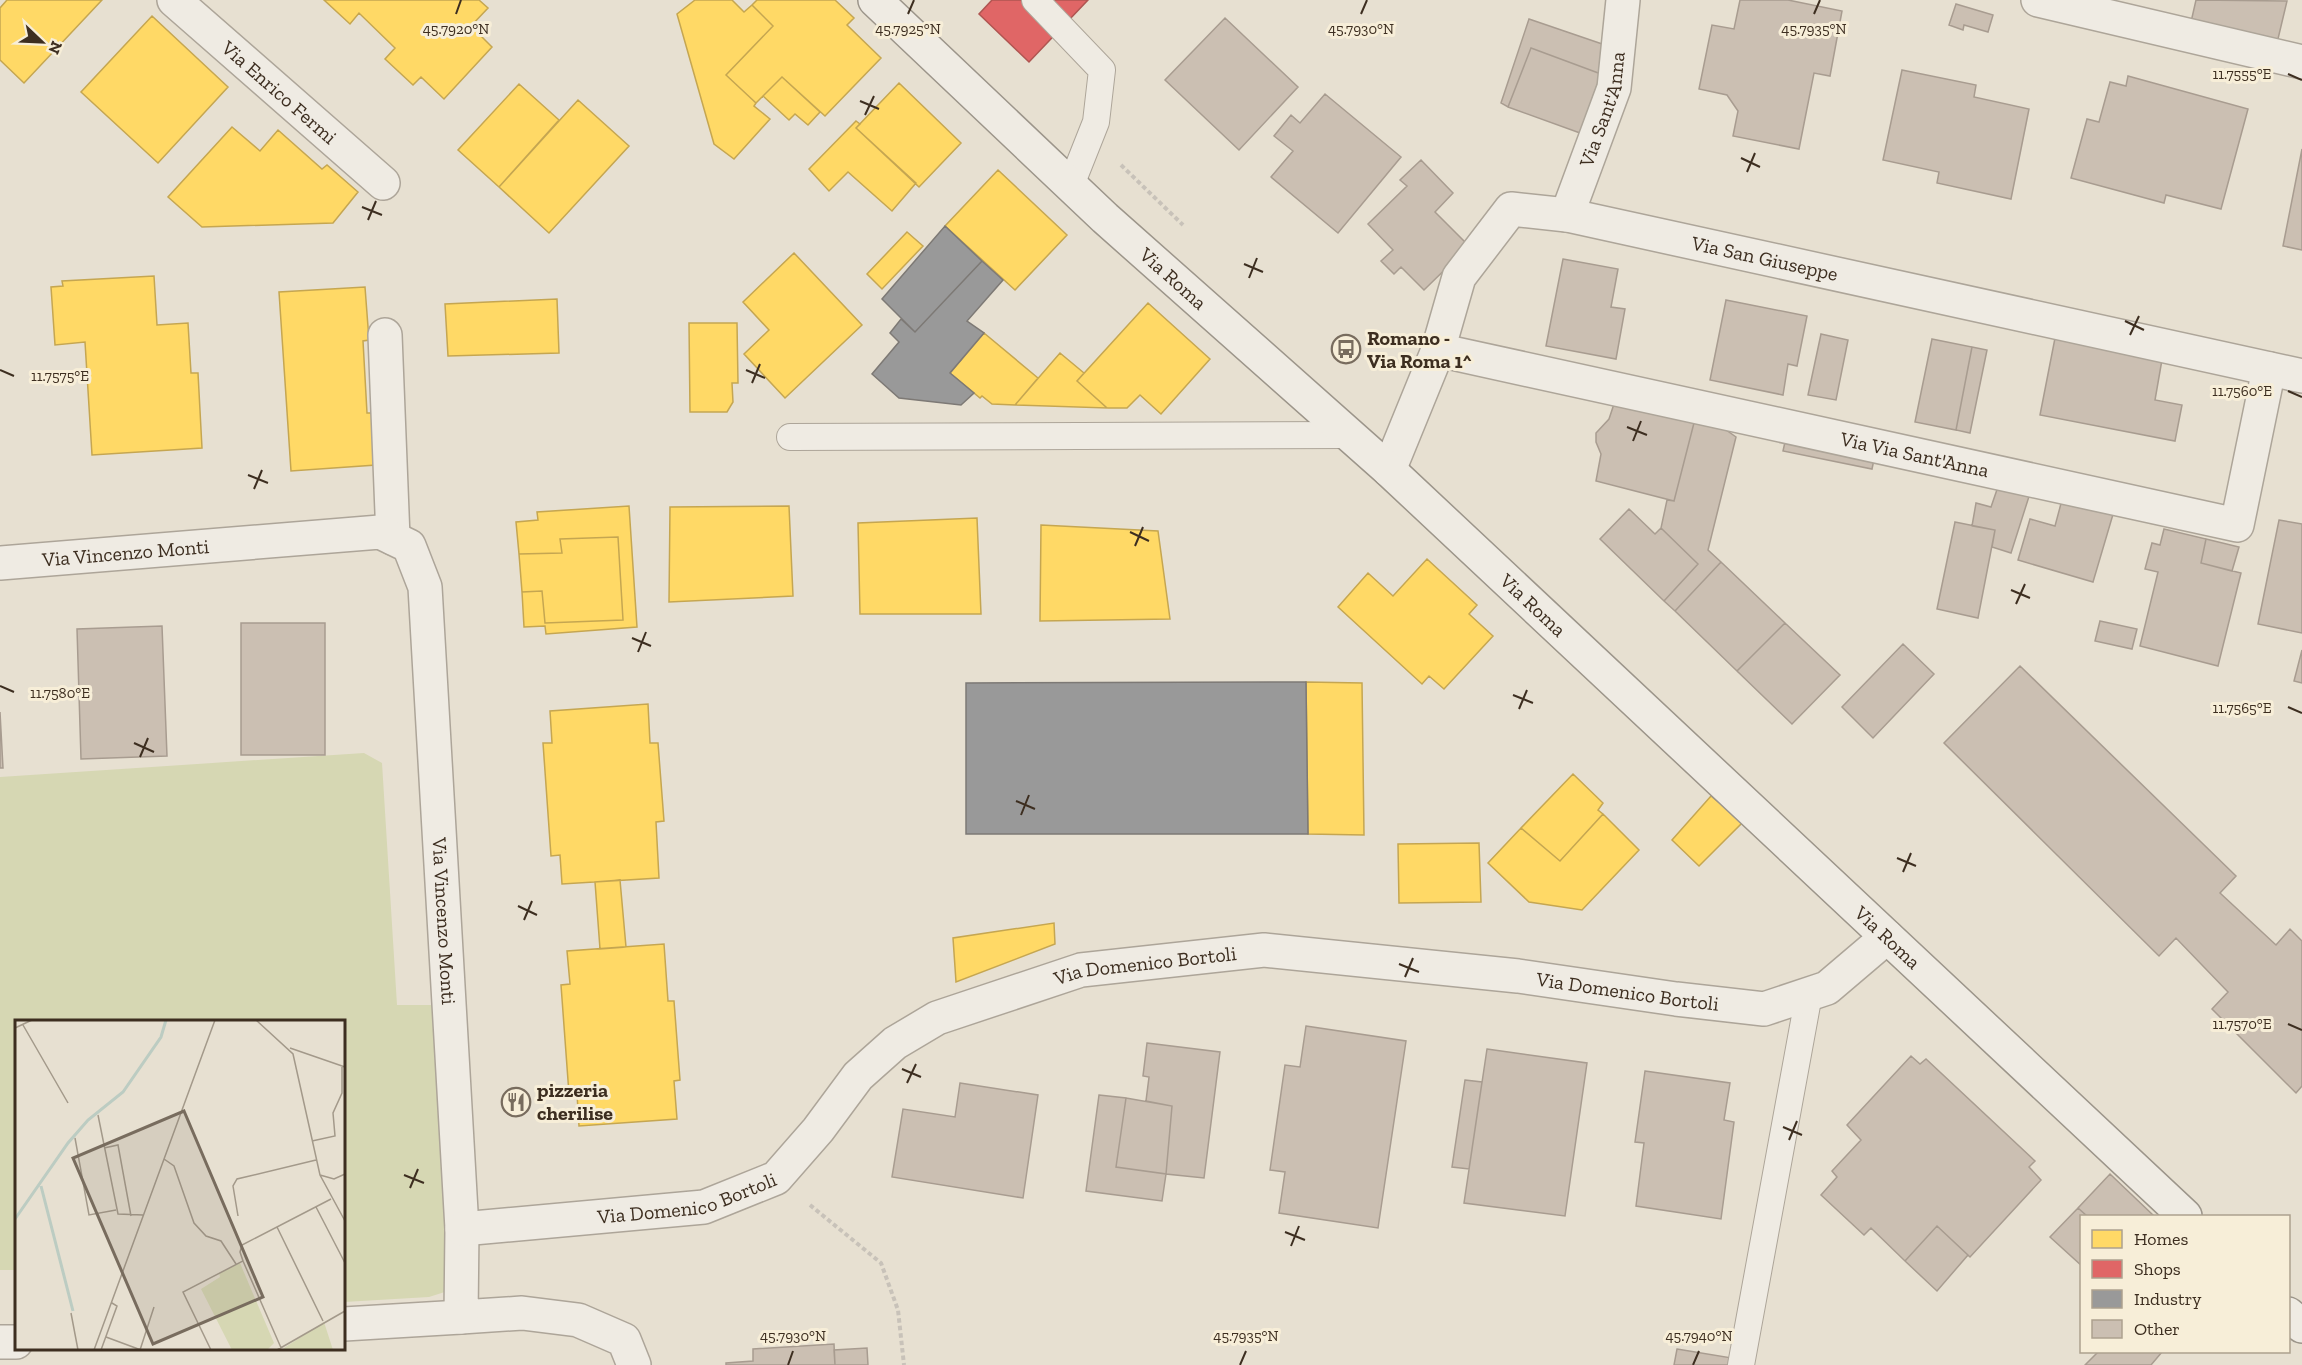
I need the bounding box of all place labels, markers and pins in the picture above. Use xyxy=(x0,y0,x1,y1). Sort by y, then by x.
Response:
place label: Romano - Via Roma 1^ xyxy=(1367,326,1472,373)
bus stop icon: Romano - Via Roma 1^ xyxy=(1330,333,1362,365)
place label: pizzeria cherilise xyxy=(537,1078,613,1125)
restaurant icon: pizzeria cherilise xyxy=(500,1086,532,1118)

